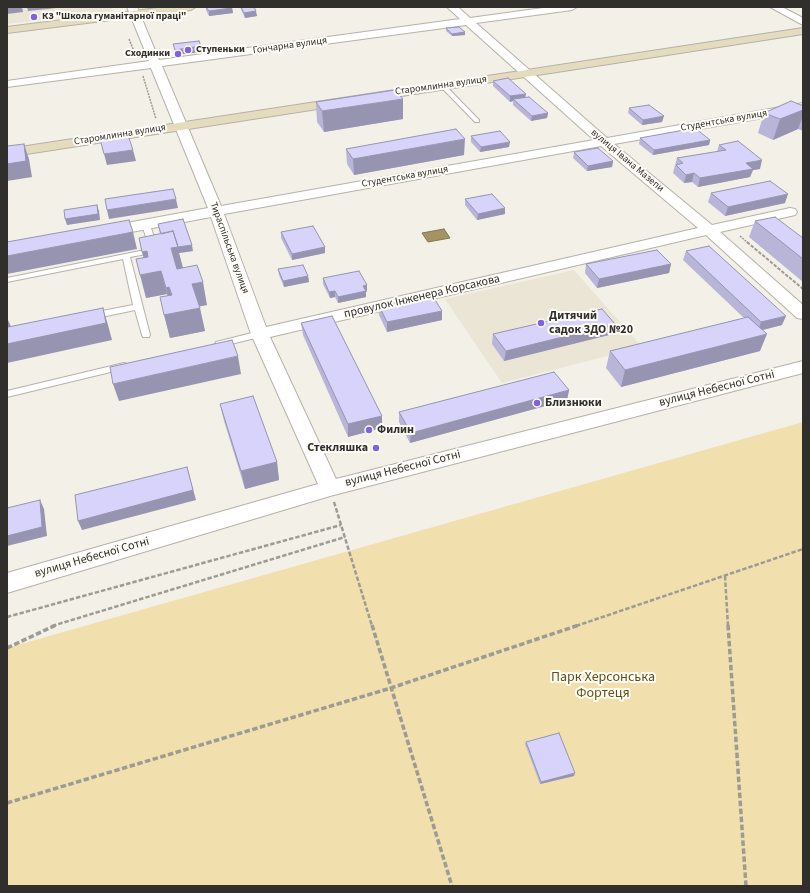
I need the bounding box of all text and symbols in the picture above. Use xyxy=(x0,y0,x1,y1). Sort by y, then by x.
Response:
place label: КЗ "Школа гуманітарної праці" xyxy=(42,11,186,23)
marker: КЗ "Школа гуманітарної праці" xyxy=(29,12,39,22)
street label: Гончарна вулиця xyxy=(252,35,328,57)
place label: Ступеньки xyxy=(196,44,245,56)
marker: Ступеньки xyxy=(183,45,193,55)
place label: Сходинки xyxy=(125,48,170,60)
marker: Сходинки xyxy=(173,49,183,59)
street label: Старомлинна вулиця xyxy=(394,74,488,98)
street label: Студентська вулиця xyxy=(680,107,768,135)
street label: Старомлинна вулиця xyxy=(73,122,167,148)
street label: вулиця Івана Мазепи xyxy=(588,127,666,195)
street label: Студентська вулиця xyxy=(361,163,449,191)
street label: Тираспільська вулиця xyxy=(207,201,251,295)
street label: провулок Інженера Корсакова xyxy=(342,272,502,322)
place label: Дитячий садок ЗДО №20 xyxy=(549,309,633,337)
marker: Дитячий садок ЗДО №20 xyxy=(536,318,546,328)
street label: вулиця Небесної Сотні xyxy=(658,368,776,410)
place label: Близнюки xyxy=(545,396,602,410)
marker: Близнюки xyxy=(532,398,542,408)
place label: Филин xyxy=(377,423,414,437)
marker: Филин xyxy=(364,425,374,435)
place label: Стекляшка xyxy=(307,441,368,455)
marker: Стекляшка xyxy=(371,443,381,453)
street label: вулиця Небесної Сотні xyxy=(344,448,462,490)
street label: вулиця Небесної Сотні xyxy=(33,535,151,581)
park label: Парк Херсонська Фортеця xyxy=(551,670,655,702)

